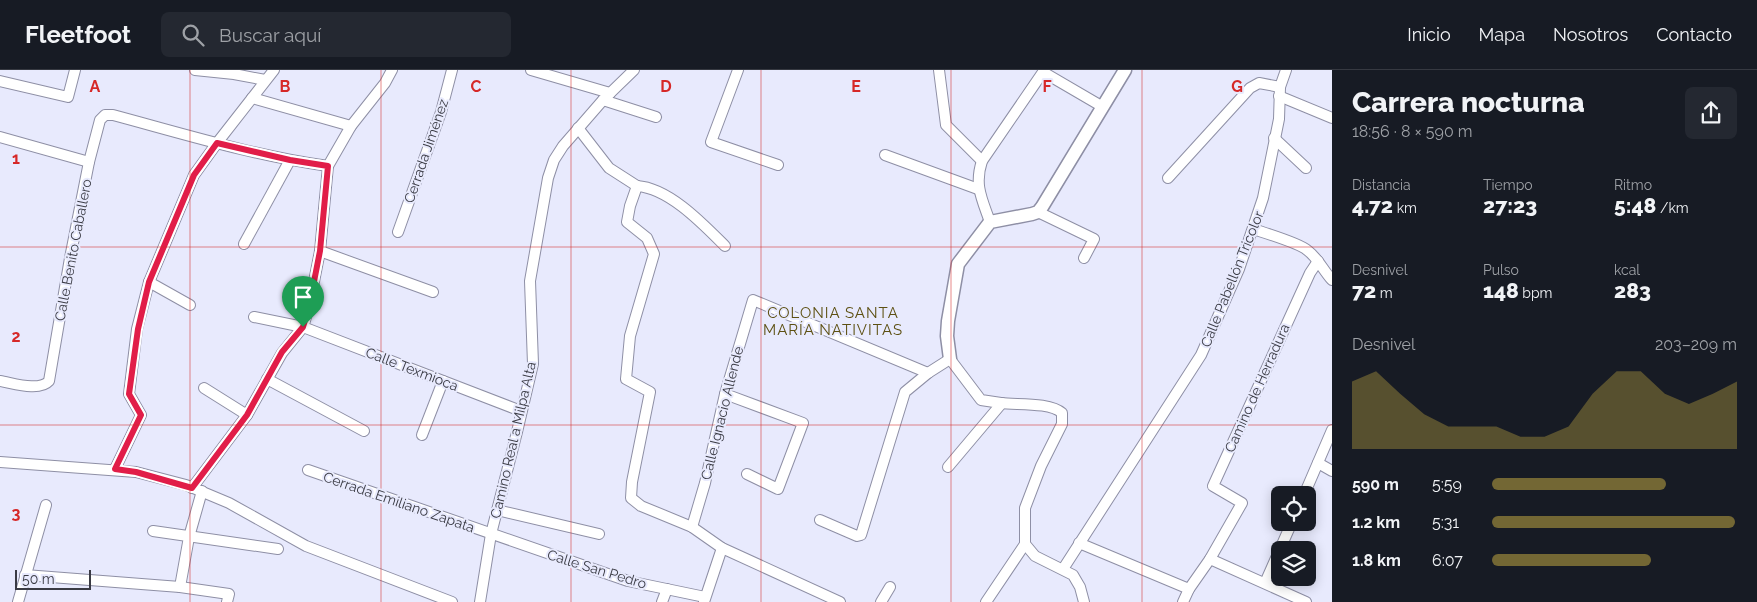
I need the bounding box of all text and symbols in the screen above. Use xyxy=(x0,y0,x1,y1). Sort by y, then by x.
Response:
search box xyxy=(161,12,511,57)
text: Fleetfoot xyxy=(25,20,131,49)
icon: search xyxy=(179,21,207,49)
text: Buscar aquí xyxy=(219,24,322,46)
text: Inicio xyxy=(1407,24,1451,45)
text: Mapa xyxy=(1479,24,1525,45)
text: Nosotros xyxy=(1553,24,1628,45)
text: Contacto xyxy=(1656,24,1732,45)
text: A xyxy=(90,77,101,96)
text: B xyxy=(280,77,291,96)
text: C xyxy=(471,77,482,96)
text: D xyxy=(660,77,672,96)
text: E xyxy=(851,77,861,96)
text: F xyxy=(1042,77,1052,96)
text: G xyxy=(1231,77,1243,96)
text: Carrera nocturna xyxy=(1352,86,1585,119)
button: share xyxy=(1685,87,1737,139)
street label: Cerrada Jiménez xyxy=(401,97,451,205)
text: 18:56 · 8 × 590 m xyxy=(1352,122,1473,141)
text: 1 xyxy=(12,149,20,168)
text: Distancia xyxy=(1352,177,1411,193)
text: Tiempo xyxy=(1483,177,1533,193)
text: Ritmo xyxy=(1614,177,1652,193)
street label: Calle Benito Caballero xyxy=(51,178,95,322)
text: 4.72 xyxy=(1352,193,1393,218)
text: 27:23 xyxy=(1483,193,1537,218)
text: 5:48 xyxy=(1614,193,1656,218)
text: km xyxy=(1393,200,1417,216)
text: /km xyxy=(1656,200,1689,216)
street label: Calle Pabellón Tricolor xyxy=(1197,209,1267,349)
text: Desnivel xyxy=(1352,262,1407,278)
text: Pulso xyxy=(1483,262,1519,278)
text: kcal xyxy=(1614,262,1640,278)
pin xyxy=(282,276,324,327)
text: 72 xyxy=(1352,278,1376,303)
text: 148 xyxy=(1483,278,1519,303)
text: 283 xyxy=(1614,278,1651,303)
icon: arrive xyxy=(289,283,317,311)
text: m xyxy=(1376,285,1393,301)
text: bpm xyxy=(1519,285,1552,301)
district label: COLONIA SANTA MARÍA NATIVITAS xyxy=(763,304,903,339)
street label: Camino de Herradura xyxy=(1221,321,1293,455)
text: 2 xyxy=(11,327,21,346)
text: Desnivel xyxy=(1352,335,1415,354)
text: 203–209 m xyxy=(1655,335,1737,354)
street label: Calle Texmioca xyxy=(363,344,461,394)
street label: Calle Ignacio Allende xyxy=(698,345,746,481)
street label: Camino Real a Milpa Alta xyxy=(487,360,539,520)
street label: Cerrada Emiliano Zapata xyxy=(321,469,477,535)
text: 590 m xyxy=(1352,475,1399,494)
text: 5:59 xyxy=(1432,475,1462,494)
map controls xyxy=(1271,486,1316,586)
button: locate xyxy=(1271,486,1316,531)
text: 3 xyxy=(12,504,21,523)
text: 1.2 km xyxy=(1352,513,1400,532)
text: 5:31 xyxy=(1432,513,1459,532)
button: layers xyxy=(1271,541,1316,586)
street label: Calle San Pedro xyxy=(545,546,649,592)
text: 1.8 km xyxy=(1352,551,1401,570)
text: 6:07 xyxy=(1432,551,1463,570)
scale bar xyxy=(15,567,91,590)
text: 50 m xyxy=(22,571,55,587)

